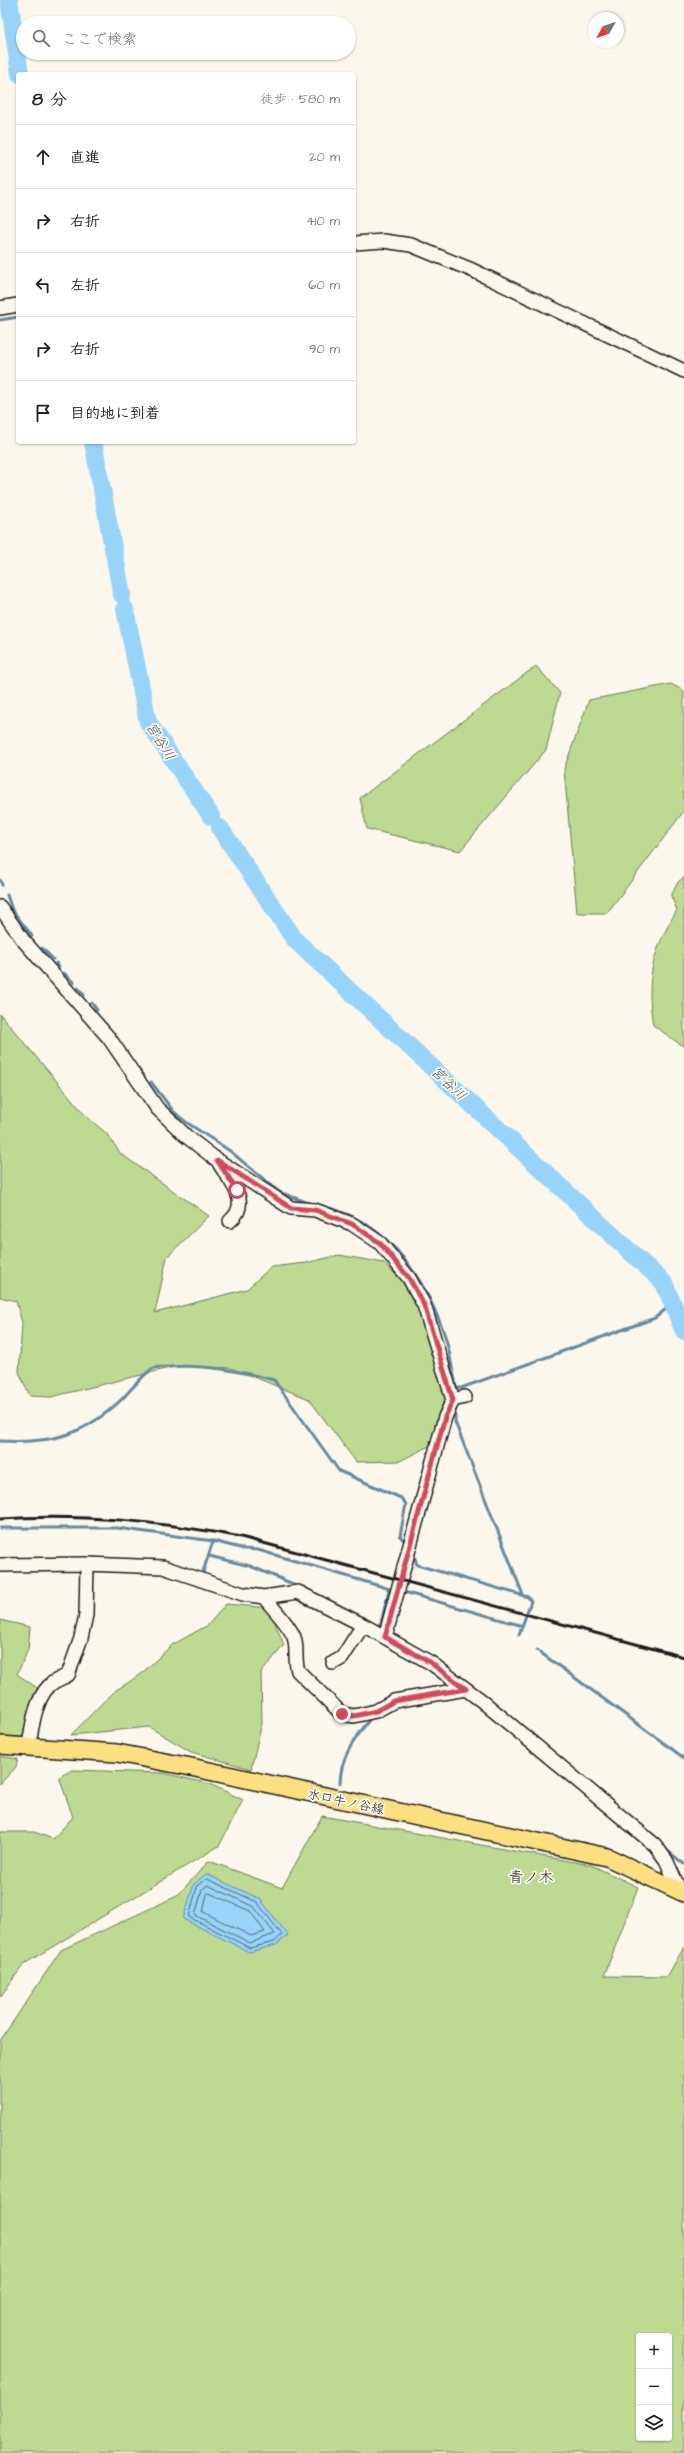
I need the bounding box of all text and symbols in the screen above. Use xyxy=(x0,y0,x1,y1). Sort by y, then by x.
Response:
north arrow xyxy=(588,12,624,48)
search box xyxy=(16,16,356,60)
icon: search xyxy=(30,27,52,49)
text: ここで検索 xyxy=(62,29,137,50)
text: 8 分 xyxy=(32,88,67,112)
text: 徒歩 · 580 m xyxy=(261,90,340,108)
icon: ahead xyxy=(32,146,54,168)
text: 直進 xyxy=(70,147,100,168)
text: 20 m xyxy=(309,148,340,166)
icon: right xyxy=(32,210,54,232)
text: 右折 xyxy=(70,211,100,232)
text: 410 m xyxy=(306,212,340,230)
icon: left xyxy=(32,274,54,296)
text: 左折 xyxy=(70,275,100,296)
text: 60 m xyxy=(308,276,340,294)
icon: right xyxy=(32,338,54,360)
text: 右折 xyxy=(70,339,100,360)
text: 90 m xyxy=(309,340,340,358)
icon: arrive xyxy=(32,402,54,424)
text: 目的地に到着 xyxy=(70,403,160,424)
water label: 宮谷川 xyxy=(141,718,180,765)
water label: 宮谷川 xyxy=(426,1062,470,1105)
route start xyxy=(228,1181,246,1199)
route end xyxy=(333,1705,351,1723)
street label: 水口牛ノ谷線 xyxy=(306,1785,387,1819)
district label: 青ノ木 xyxy=(508,1867,554,1888)
map controls xyxy=(636,2333,672,2441)
button: + xyxy=(636,2333,672,2369)
button: − xyxy=(636,2369,672,2405)
button: layers xyxy=(636,2405,672,2441)

